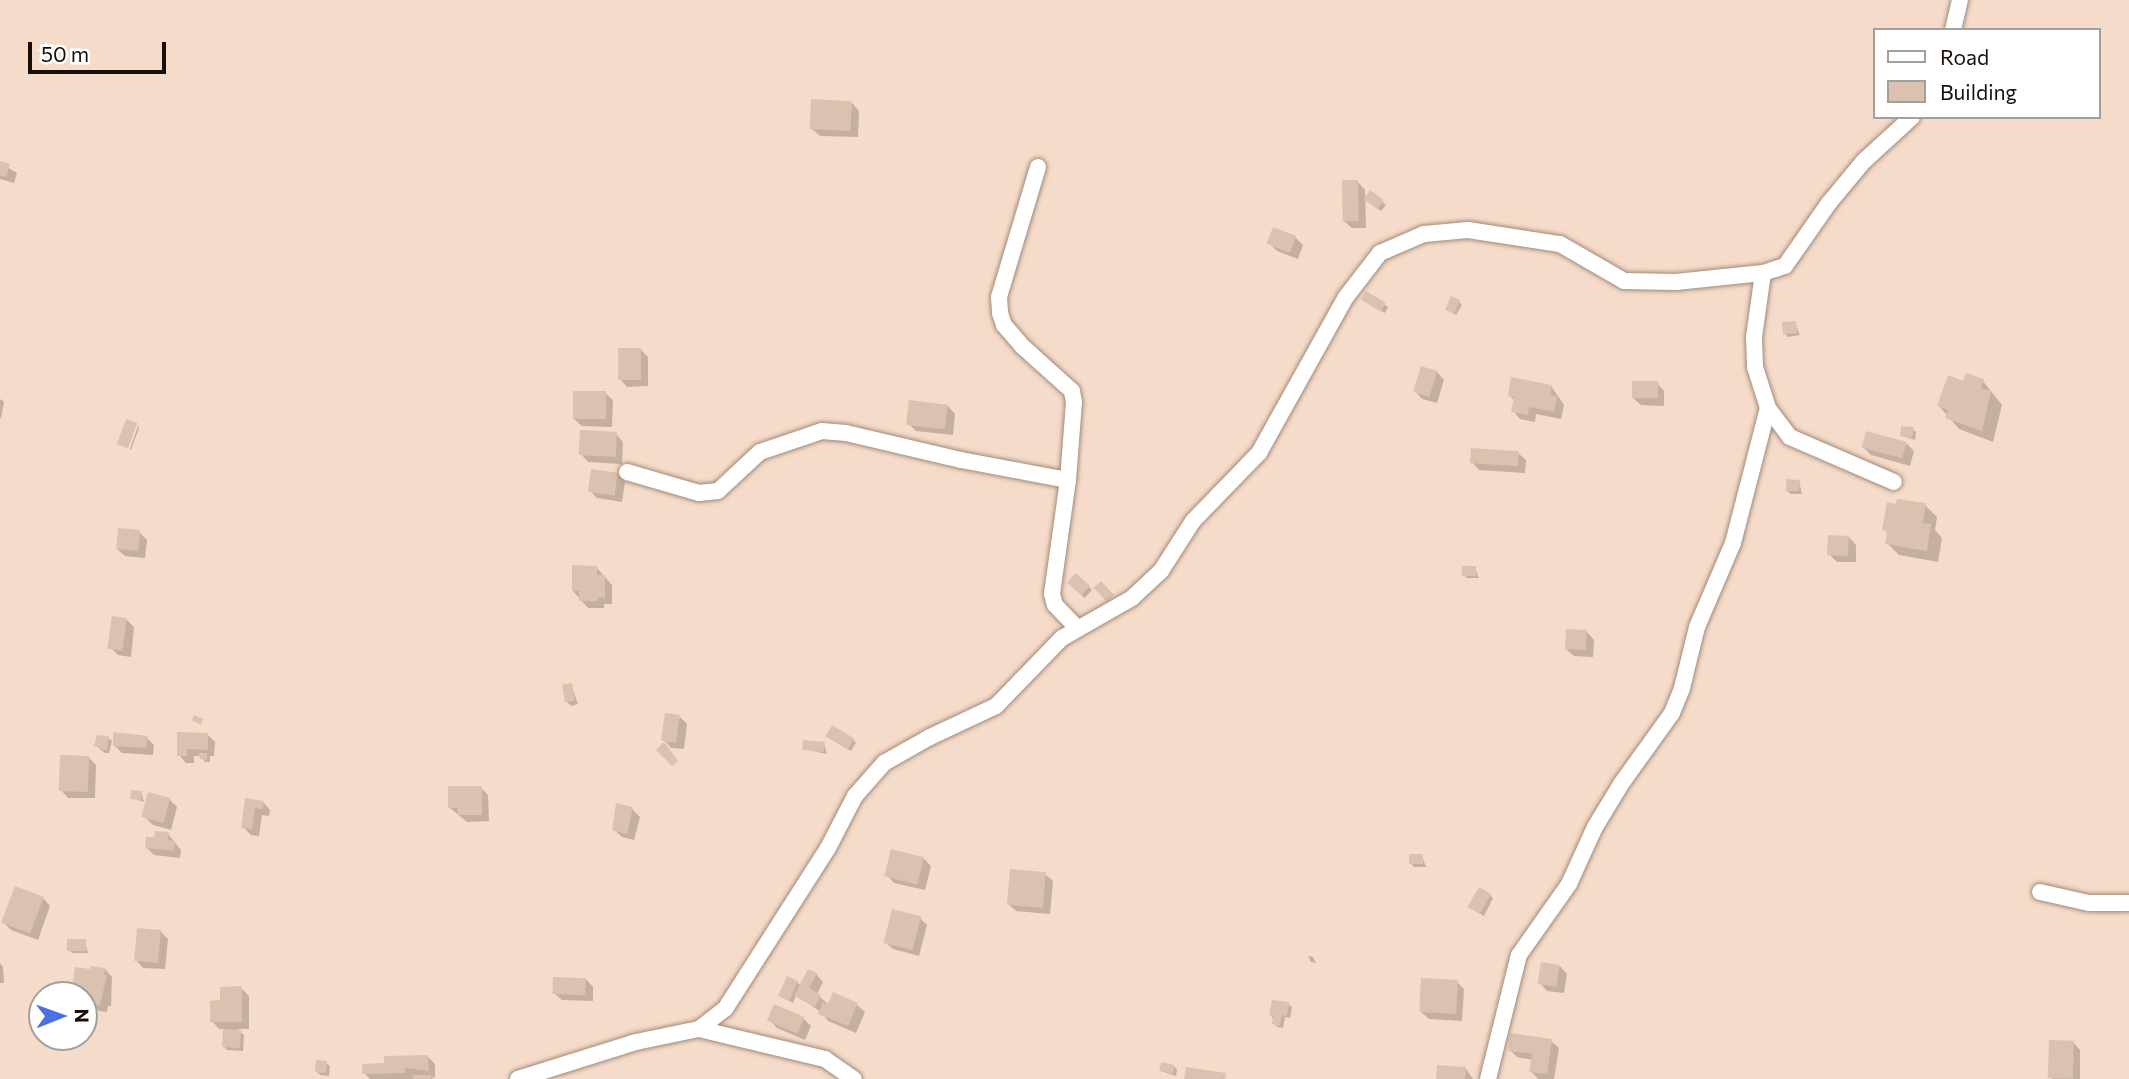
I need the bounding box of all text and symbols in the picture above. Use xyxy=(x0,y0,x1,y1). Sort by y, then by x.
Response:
scale bar xyxy=(32,28,170,72)
legend xyxy=(1874,28,2101,119)
text: 50 m xyxy=(41,41,89,66)
text: Road xyxy=(1940,44,1989,69)
text: Building xyxy=(1940,79,2017,104)
north arrow xyxy=(28,981,98,1051)
text: N xyxy=(71,1008,94,1023)

